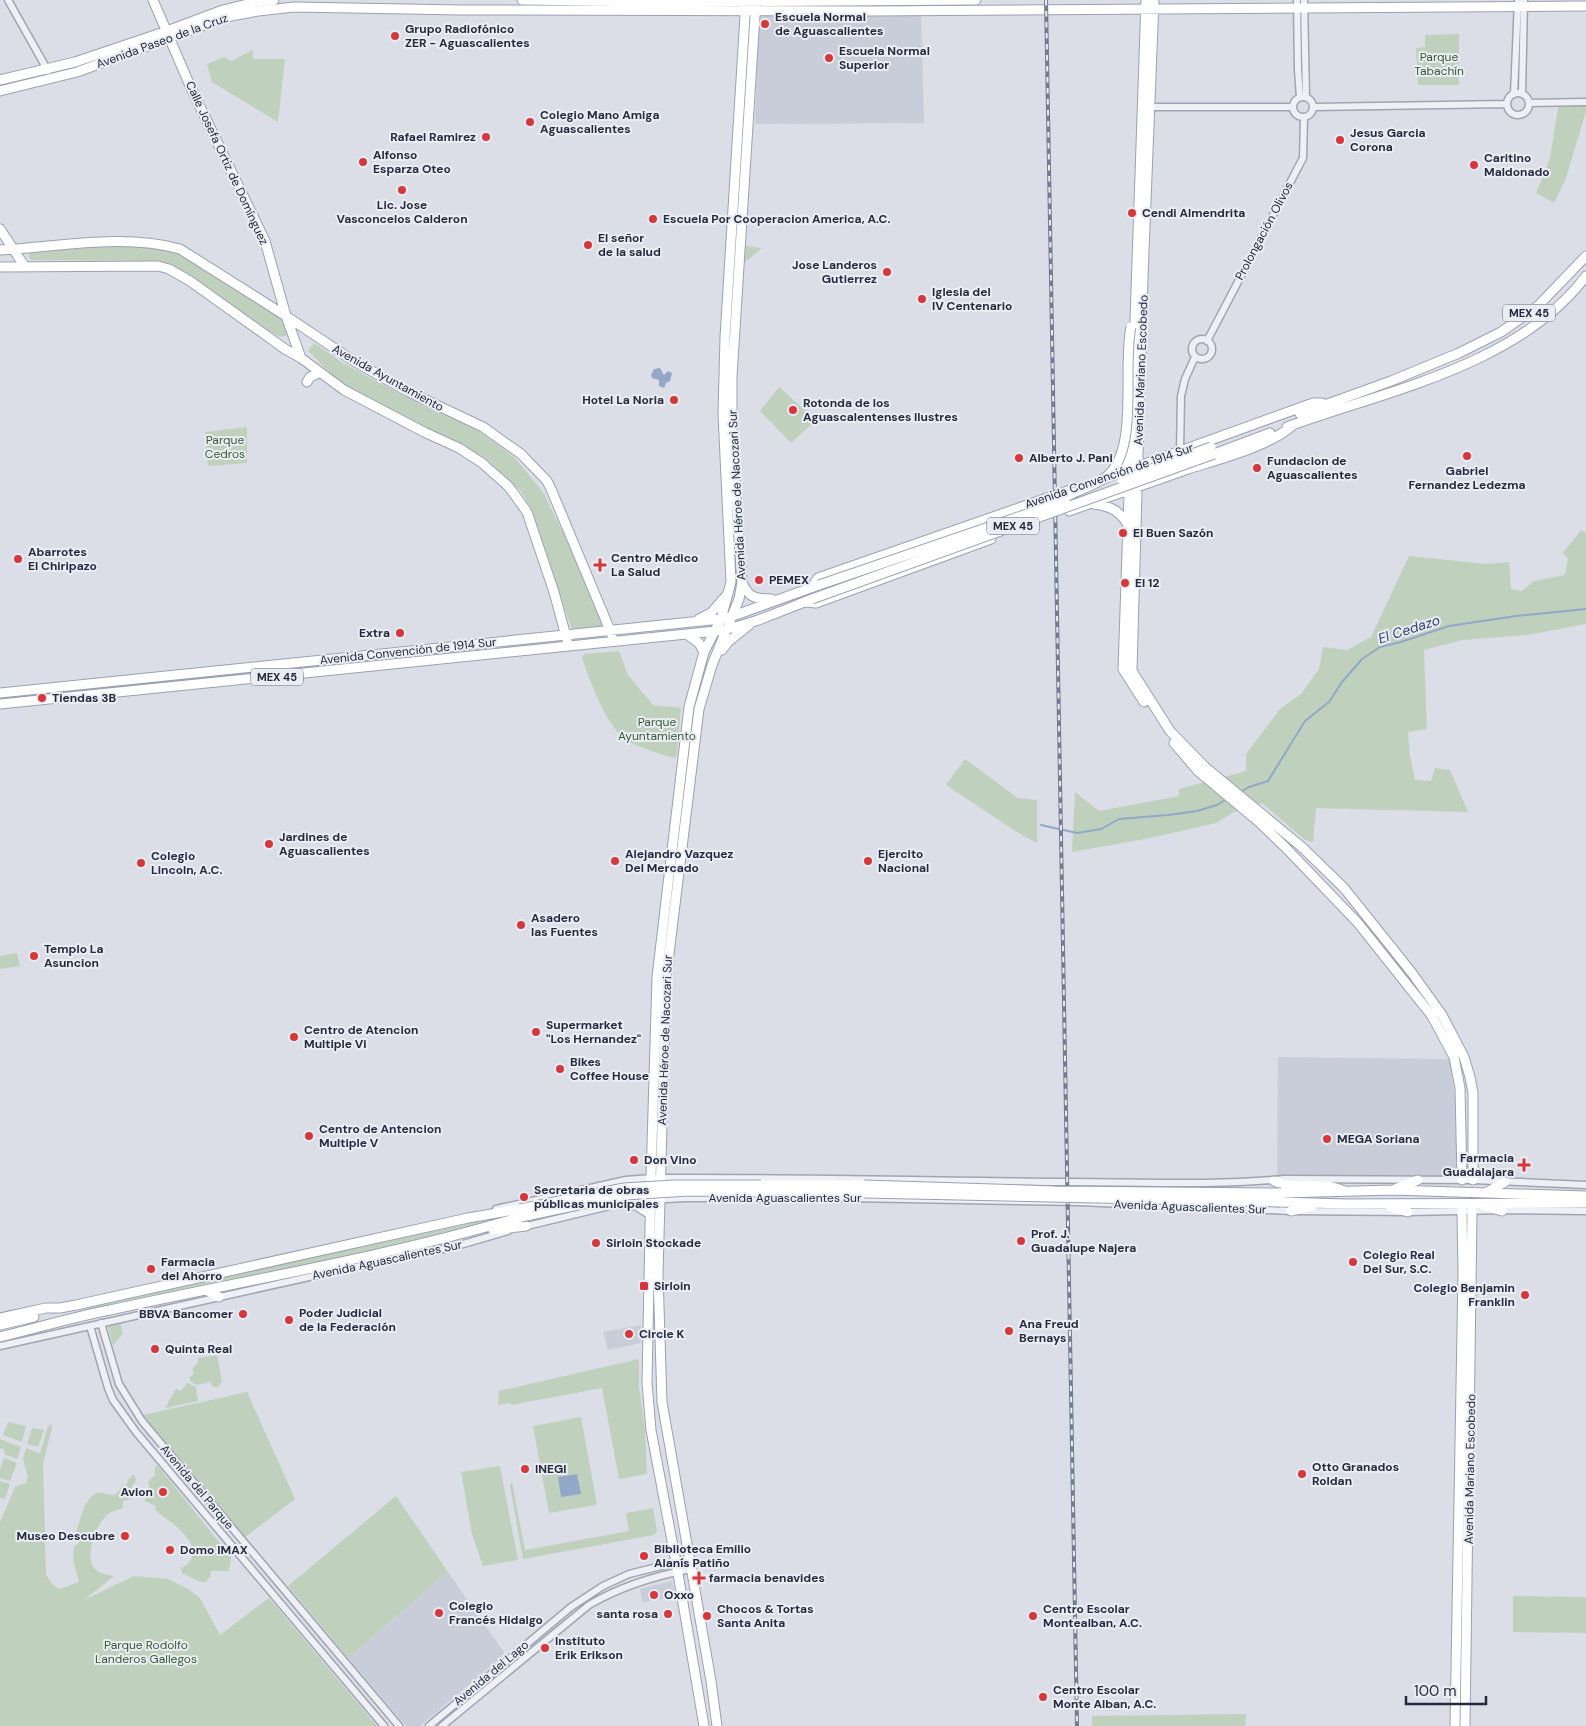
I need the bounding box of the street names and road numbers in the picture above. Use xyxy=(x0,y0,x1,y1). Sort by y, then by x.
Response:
street label: Avenida Paseo de la Cruz xyxy=(94,10,230,72)
street label: Calle Josefa Ortiz de Domínguez xyxy=(182,78,272,248)
street label: Prolongación Olivos xyxy=(1231,179,1297,283)
street label: Avenida Mariano Escobedo xyxy=(1130,294,1152,446)
road number: MEX 45 xyxy=(1503,304,1555,322)
street label: Avenida Ayuntamiento xyxy=(329,341,447,415)
street label: Avenida Héroe de Nacozari Sur xyxy=(725,409,749,581)
street label: Avenida Convención de 1914 Sur xyxy=(1022,439,1196,512)
road number: MEX 45 xyxy=(987,518,1039,534)
street label: Avenida Convención de 1914 Sur xyxy=(319,634,498,668)
road number: MEX 45 xyxy=(251,669,303,686)
street label: Avenida Héroe de Nacozari Sur xyxy=(654,954,676,1126)
street label: Avenida Aguascalientes Sur xyxy=(709,1190,862,1206)
street label: Avenida Aguascalientes Sur xyxy=(1113,1196,1267,1218)
street label: Avenida Aguascalientes Sur xyxy=(311,1236,464,1284)
street label: Avenida Mariano Escobedo xyxy=(1461,1394,1479,1544)
street label: Avenida del Parque xyxy=(157,1441,237,1533)
street label: Avenida del Lago xyxy=(450,1637,532,1709)

